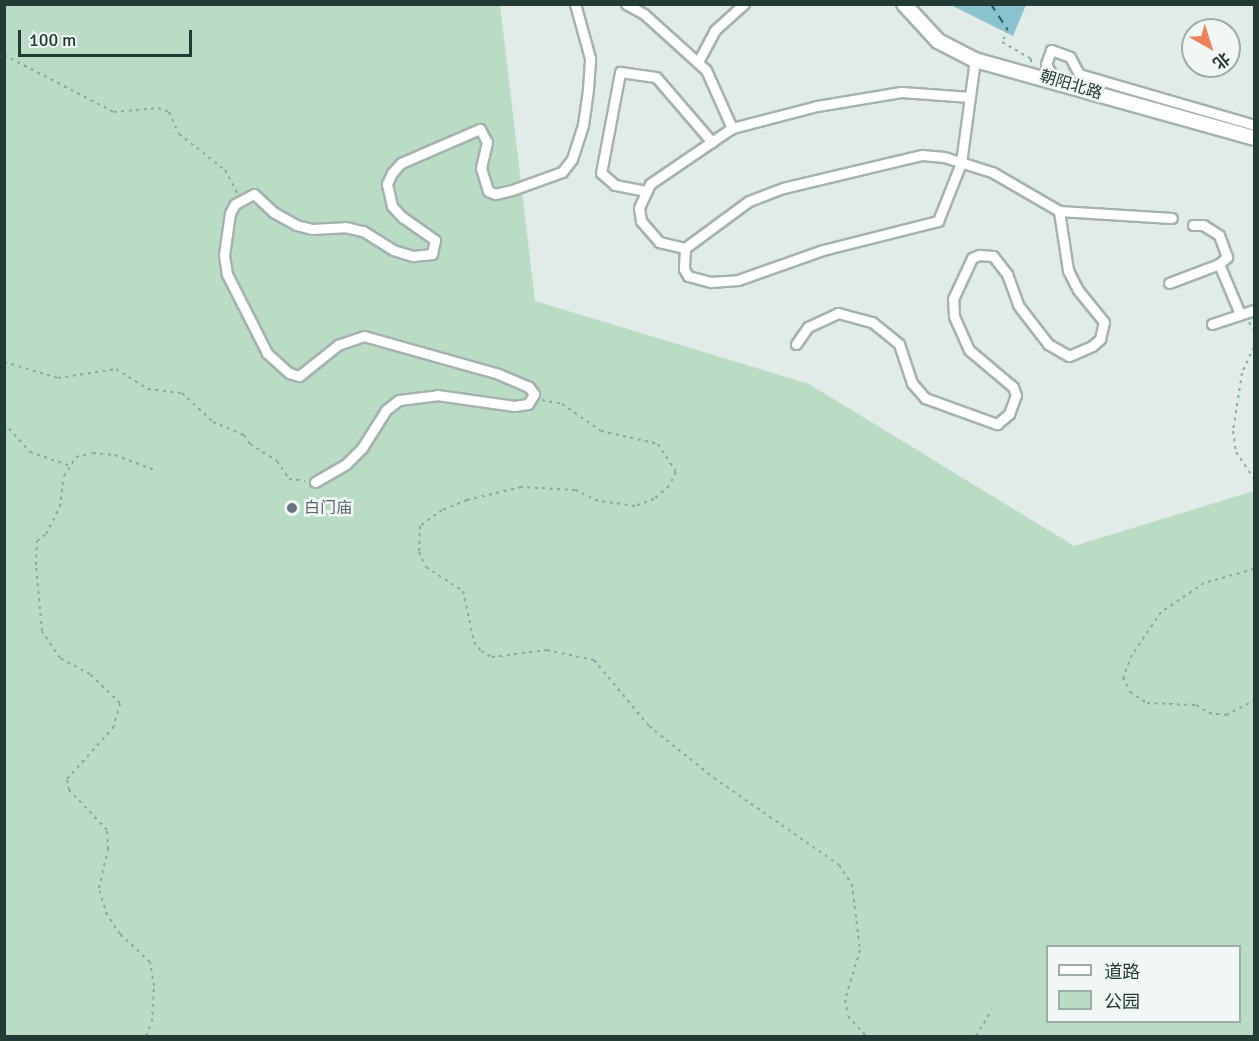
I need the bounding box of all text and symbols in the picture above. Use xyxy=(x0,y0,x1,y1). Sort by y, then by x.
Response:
scale bar xyxy=(21,18,195,56)
north arrow xyxy=(1181,18,1241,78)
text: 100 m xyxy=(29,29,76,51)
text: 北 xyxy=(1209,48,1234,73)
street label: 朝阳北路 xyxy=(1038,66,1104,104)
place label: 白门庙 xyxy=(304,498,352,518)
marker: 白门庙 xyxy=(285,501,299,515)
legend xyxy=(1046,945,1241,1023)
text: 道路 xyxy=(1104,961,1140,983)
text: 公园 xyxy=(1104,991,1140,1013)

